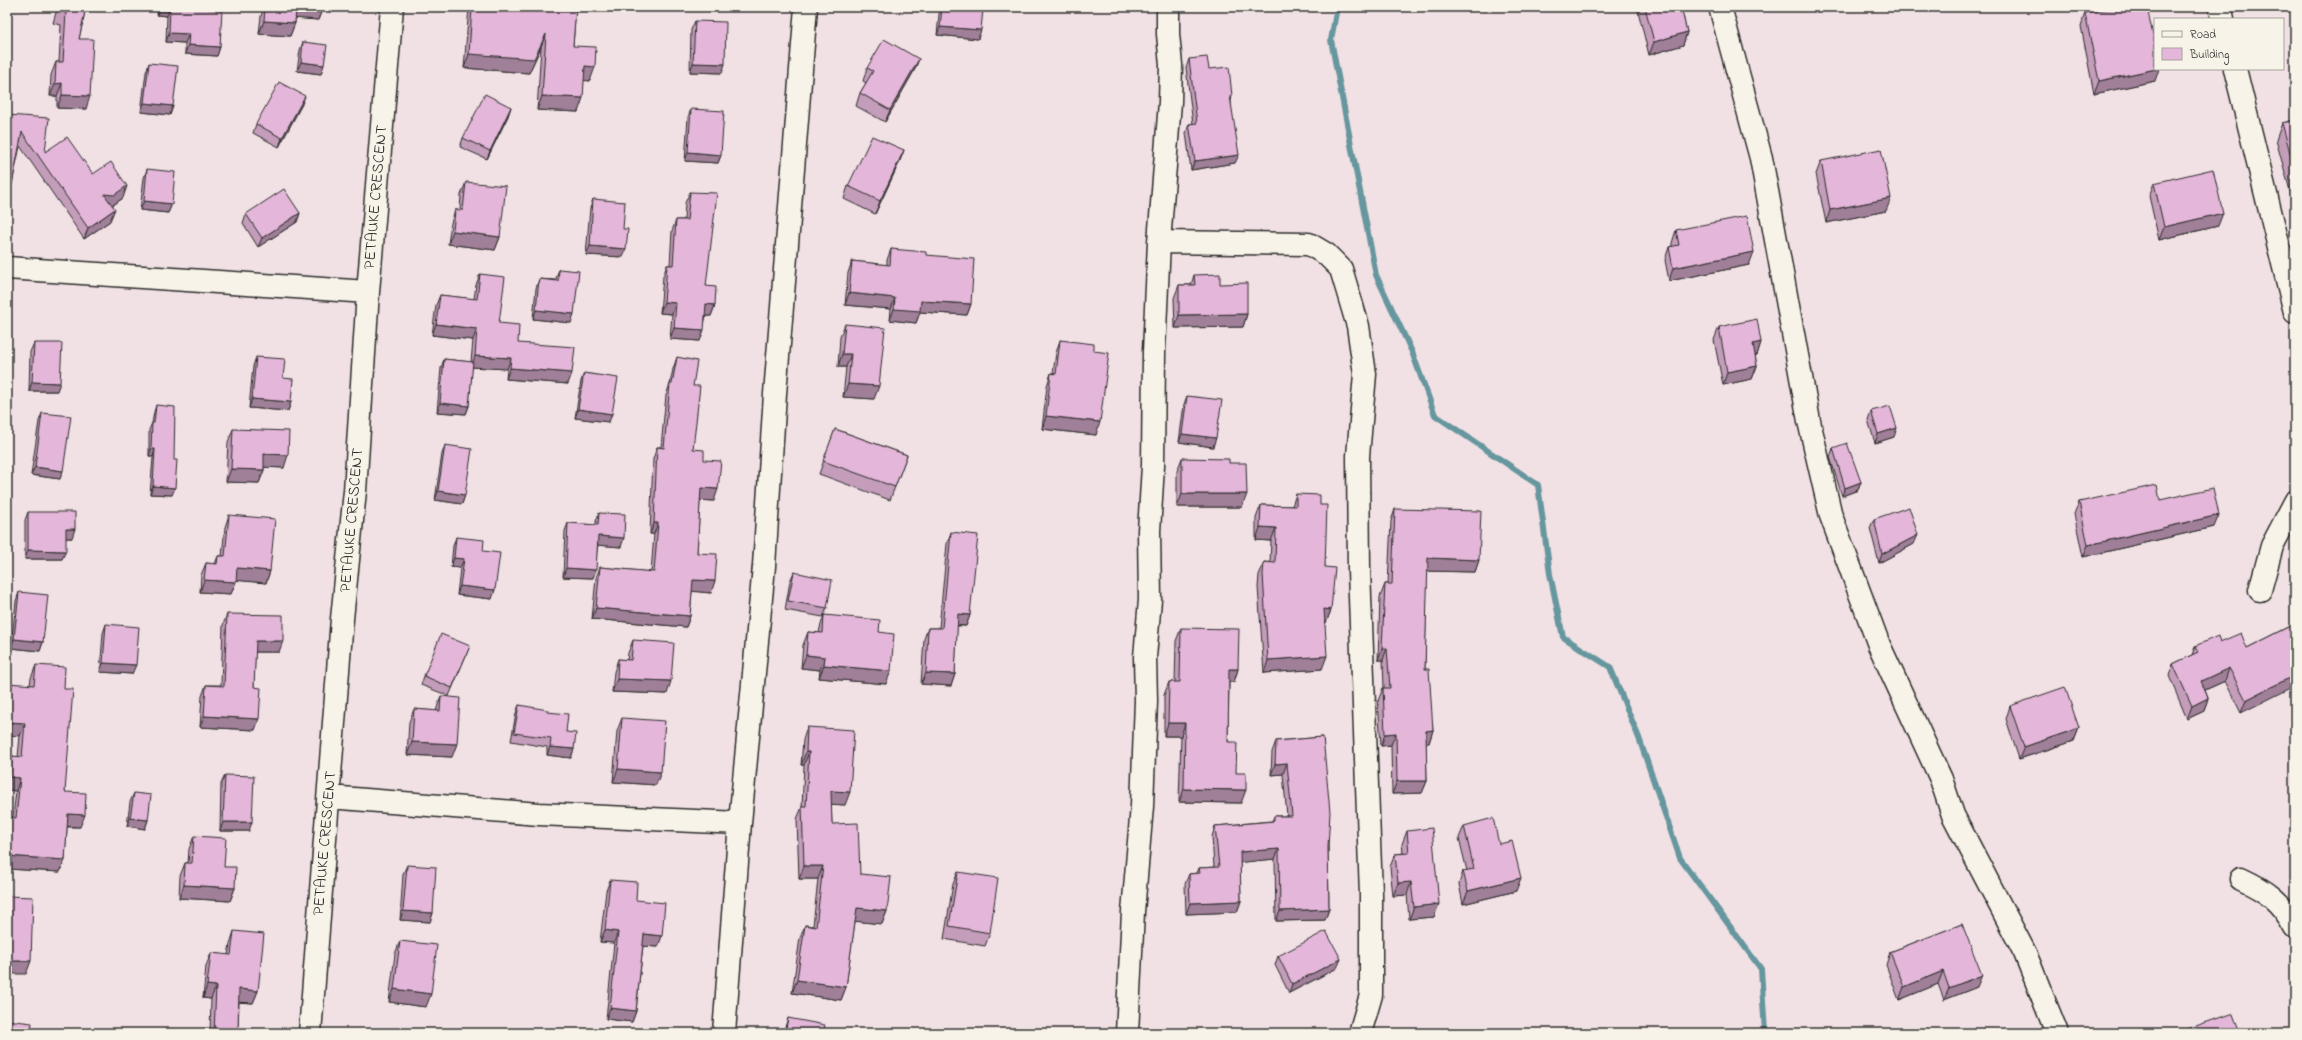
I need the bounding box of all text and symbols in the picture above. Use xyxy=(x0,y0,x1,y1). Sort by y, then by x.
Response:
legend xyxy=(2154,18,2284,70)
text: Road xyxy=(2190,26,2216,44)
text: Building xyxy=(2189,46,2229,65)
street label: PETAUKE CRESCENT xyxy=(358,124,394,270)
street label: PETAUKE CRESCENT xyxy=(334,447,370,593)
street label: PETAUKE CRESCENT xyxy=(307,770,343,916)

